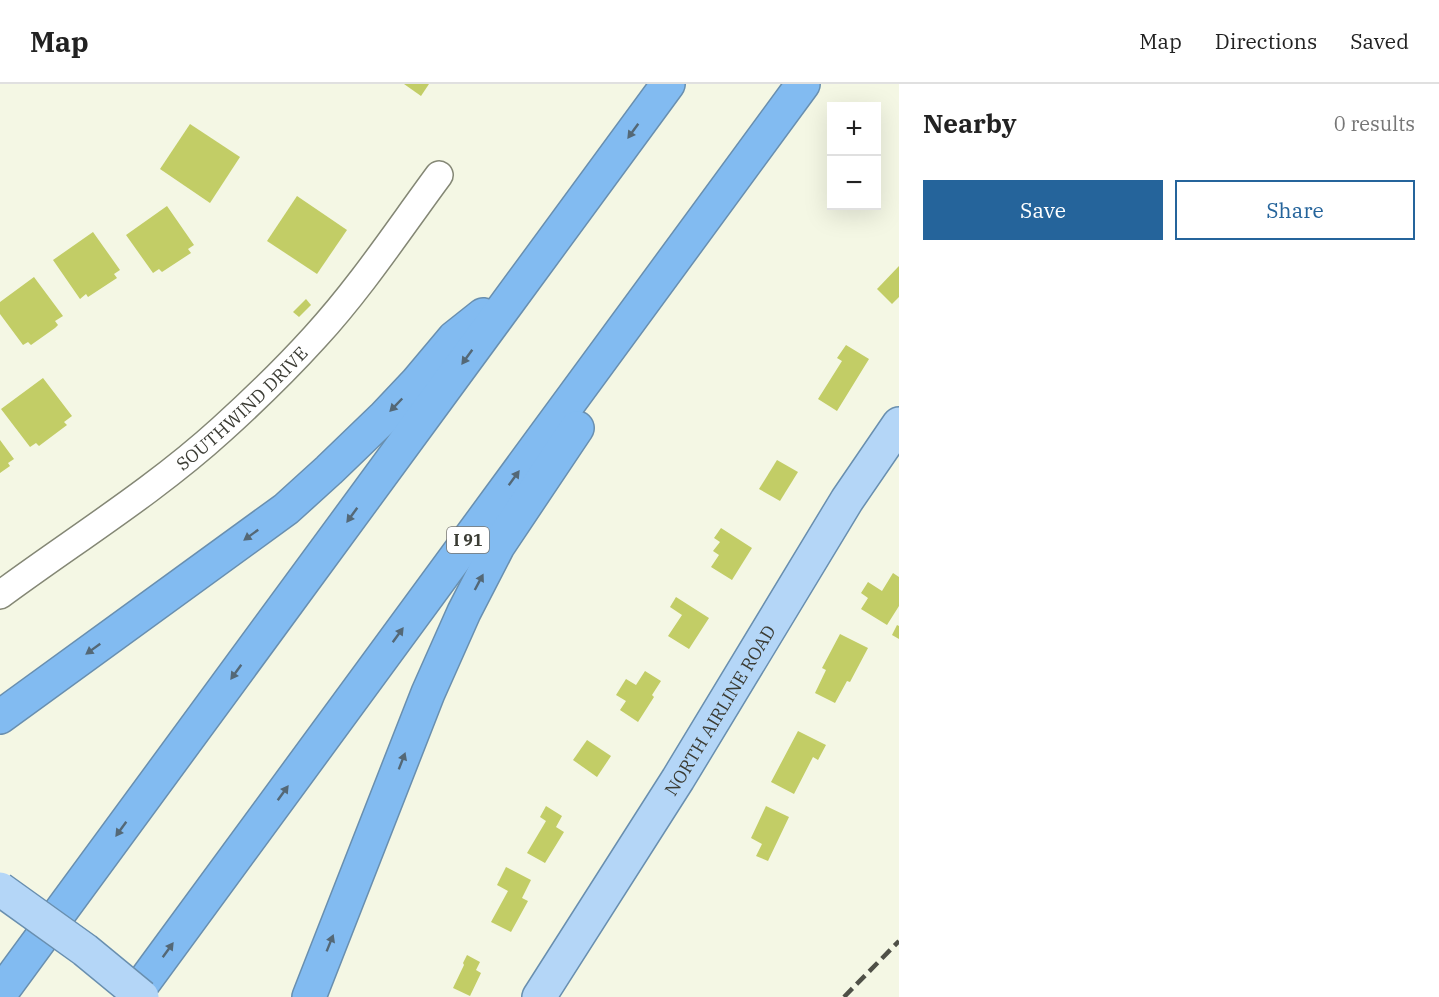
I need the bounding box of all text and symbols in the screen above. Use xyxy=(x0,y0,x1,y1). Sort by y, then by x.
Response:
text: Map xyxy=(30,23,89,60)
text: Map xyxy=(1139,27,1182,55)
text: Directions xyxy=(1215,27,1317,55)
text: Saved xyxy=(1350,27,1409,55)
map controls xyxy=(827,102,881,210)
button: + xyxy=(827,102,881,156)
text: Nearby xyxy=(923,106,1017,140)
text: 0 results xyxy=(1334,110,1415,137)
one-way arrow xyxy=(628,124,640,139)
button: − xyxy=(827,156,881,210)
button: Save xyxy=(923,180,1163,240)
button: Share xyxy=(1175,180,1415,240)
street label: SOUTHWIND DRIVE xyxy=(171,341,312,475)
one-way arrow xyxy=(461,349,473,365)
one-way arrow xyxy=(389,397,403,412)
one-way arrow xyxy=(507,471,519,486)
one-way arrow xyxy=(346,506,358,522)
road number: I 91 xyxy=(447,527,489,553)
one-way arrow xyxy=(243,528,258,540)
one-way arrow xyxy=(473,573,483,591)
street label: NORTH AIRLINE ROAD xyxy=(659,621,780,800)
one-way arrow xyxy=(392,628,404,643)
one-way arrow xyxy=(86,643,101,655)
one-way arrow xyxy=(231,664,243,679)
one-way arrow xyxy=(398,752,407,770)
one-way arrow xyxy=(277,785,289,801)
one-way arrow xyxy=(115,821,127,837)
one-way arrow xyxy=(325,933,335,951)
one-way arrow xyxy=(161,942,173,957)

